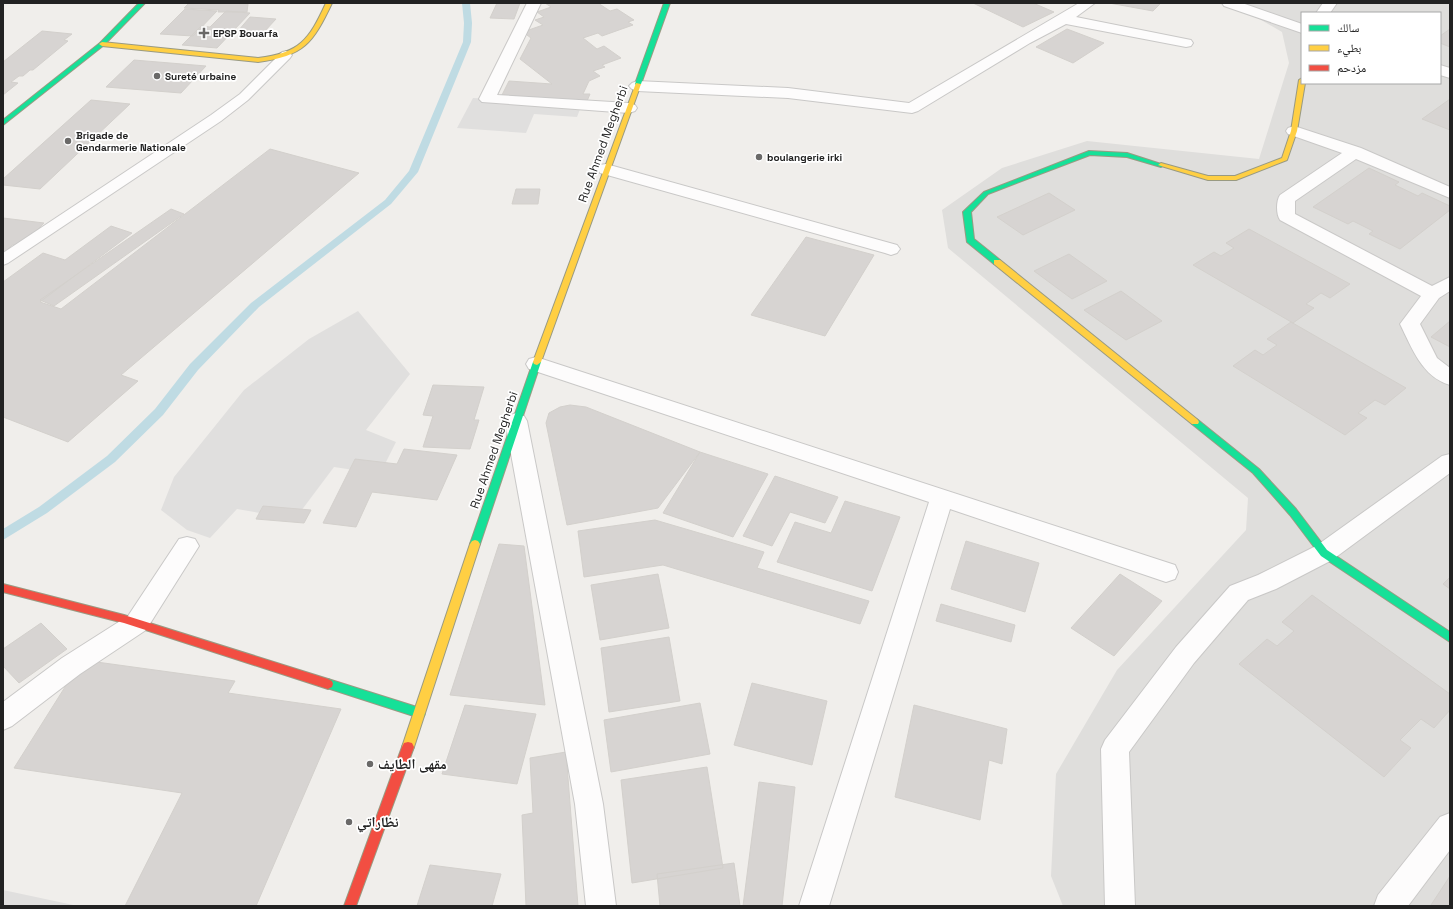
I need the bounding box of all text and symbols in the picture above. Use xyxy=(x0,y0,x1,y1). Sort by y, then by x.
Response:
legend xyxy=(1301,12,1441,84)
text: سالك xyxy=(1337,20,1359,36)
marker: EPSP Bouarfa xyxy=(198,27,210,39)
place label: EPSP Bouarfa xyxy=(213,27,278,40)
text: بطيء xyxy=(1337,40,1361,58)
text: مزدحم xyxy=(1337,60,1366,76)
place label: Sureté urbaine xyxy=(165,70,236,83)
marker: Sureté urbaine xyxy=(152,71,162,81)
street label: Rue Ahmed Megherbi xyxy=(574,83,632,204)
place label: Brigade de Gendarmerie Nationale xyxy=(76,129,186,154)
marker: Brigade de Gendarmerie Nationale xyxy=(63,136,73,146)
place label: boulangerie irki xyxy=(767,151,843,164)
marker: boulangerie irki xyxy=(754,152,764,162)
street label: Rue Ahmed Megherbi xyxy=(466,389,522,511)
place label: مقهى الطايف xyxy=(378,755,447,773)
marker: مقهى الطايف xyxy=(365,759,375,769)
place label: نظاراتي xyxy=(357,813,399,833)
marker: نظاراتي xyxy=(344,817,354,827)

